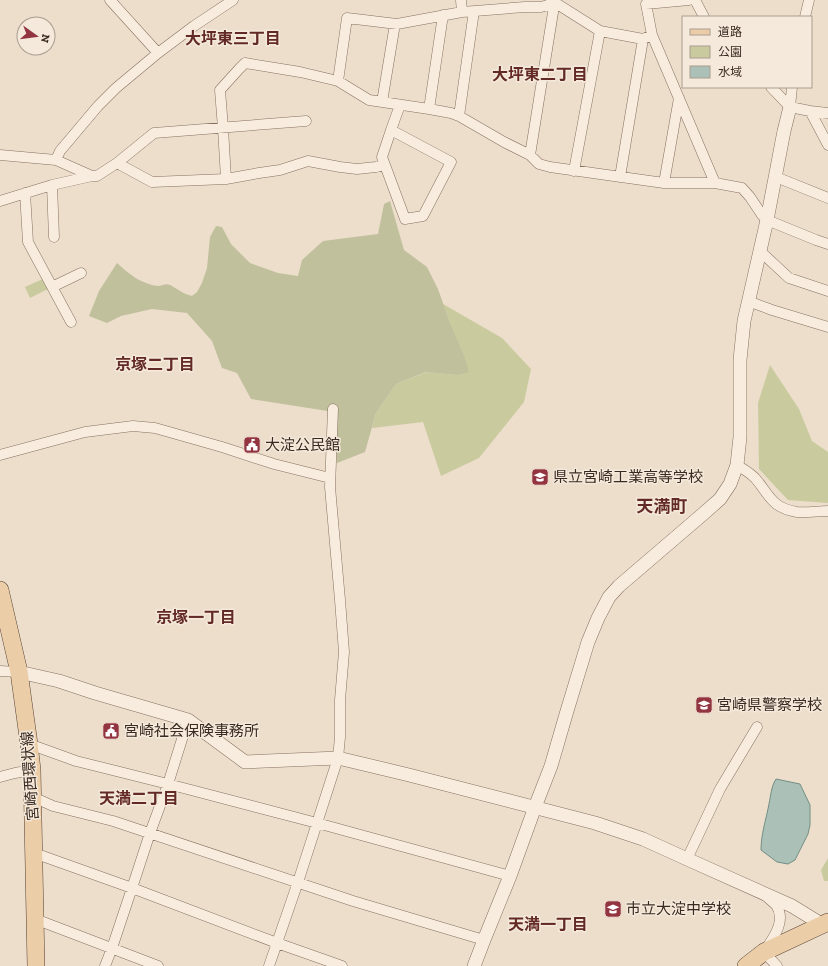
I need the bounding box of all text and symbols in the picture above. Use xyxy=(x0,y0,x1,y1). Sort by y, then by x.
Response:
north arrow xyxy=(16,16,56,56)
legend xyxy=(682,16,812,88)
text: 道路 xyxy=(718,25,742,39)
district label: 大坪東三丁目 xyxy=(185,29,281,48)
text: N xyxy=(38,33,53,45)
text: 公園 xyxy=(718,45,742,59)
district label: 大坪東二丁目 xyxy=(492,65,588,84)
text: 水域 xyxy=(718,65,742,79)
district label: 京塚二丁目 xyxy=(115,355,195,374)
public building icon: 大淀公民館 xyxy=(242,435,262,455)
place label: 大淀公民館 xyxy=(265,436,340,454)
school or university icon: 県立宮崎工業高等学校 xyxy=(530,467,550,487)
place label: 県立宮崎工業高等学校 xyxy=(553,468,703,486)
district label: 天満町 xyxy=(637,496,688,516)
district label: 京塚一丁目 xyxy=(156,608,236,627)
school or university icon: 宮崎県警察学校 xyxy=(694,695,714,715)
place label: 宮崎県警察学校 xyxy=(717,696,822,714)
public building icon: 宮崎社会保険事務所 xyxy=(101,721,121,741)
place label: 宮崎社会保険事務所 xyxy=(124,722,259,740)
street label: 宮崎西環状線 xyxy=(18,730,42,822)
district label: 天満二丁目 xyxy=(99,789,179,808)
school or university icon: 市立大淀中学校 xyxy=(603,899,623,919)
place label: 市立大淀中学校 xyxy=(626,900,731,918)
district label: 天満一丁目 xyxy=(508,915,588,934)

